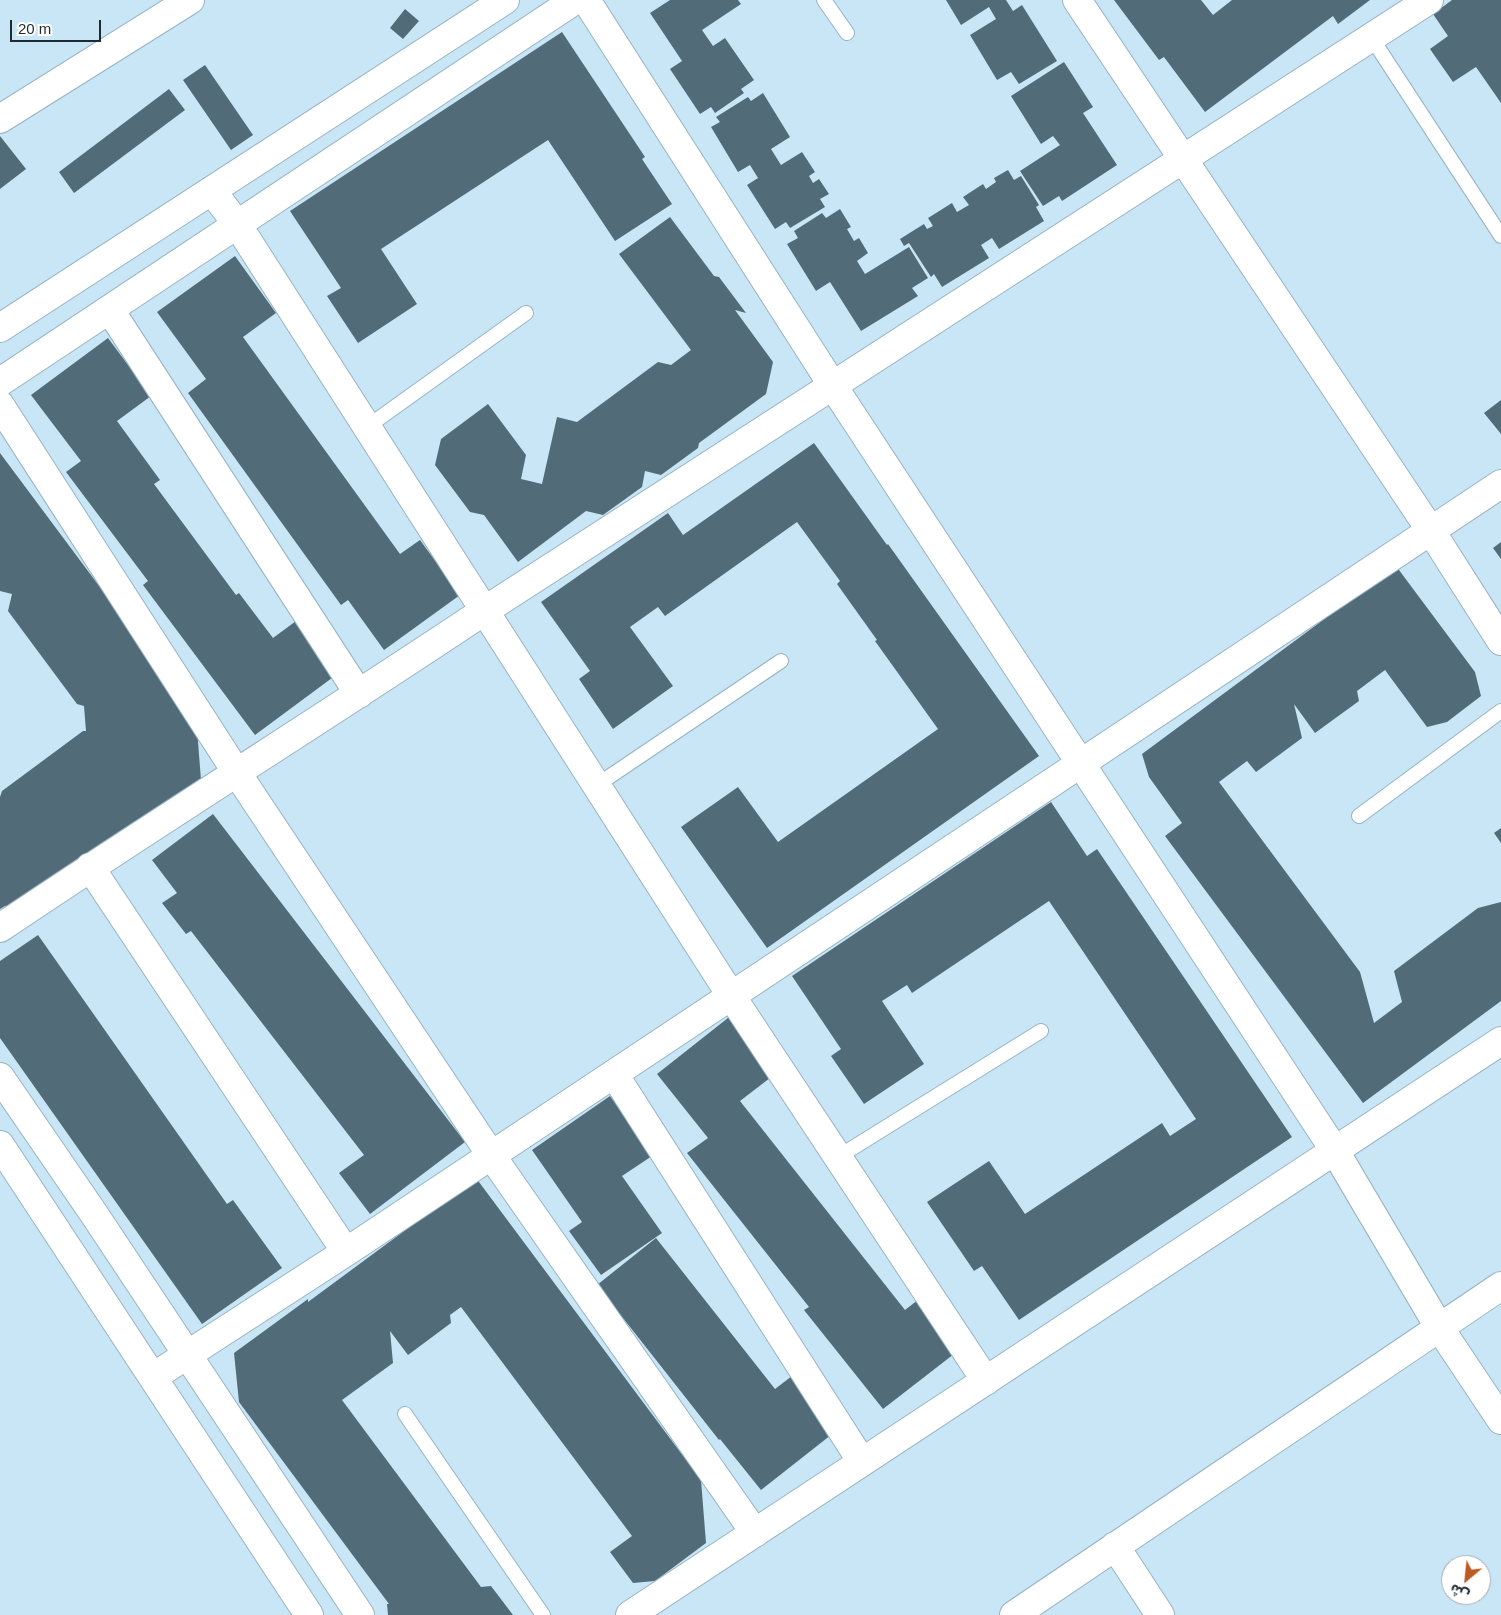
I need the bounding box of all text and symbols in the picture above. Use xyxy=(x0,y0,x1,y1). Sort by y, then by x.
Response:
scale bar xyxy=(12,10,104,42)
text: 20 m xyxy=(18,20,51,37)
north arrow xyxy=(1441,1555,1491,1605)
text: ش xyxy=(1447,1581,1472,1604)

